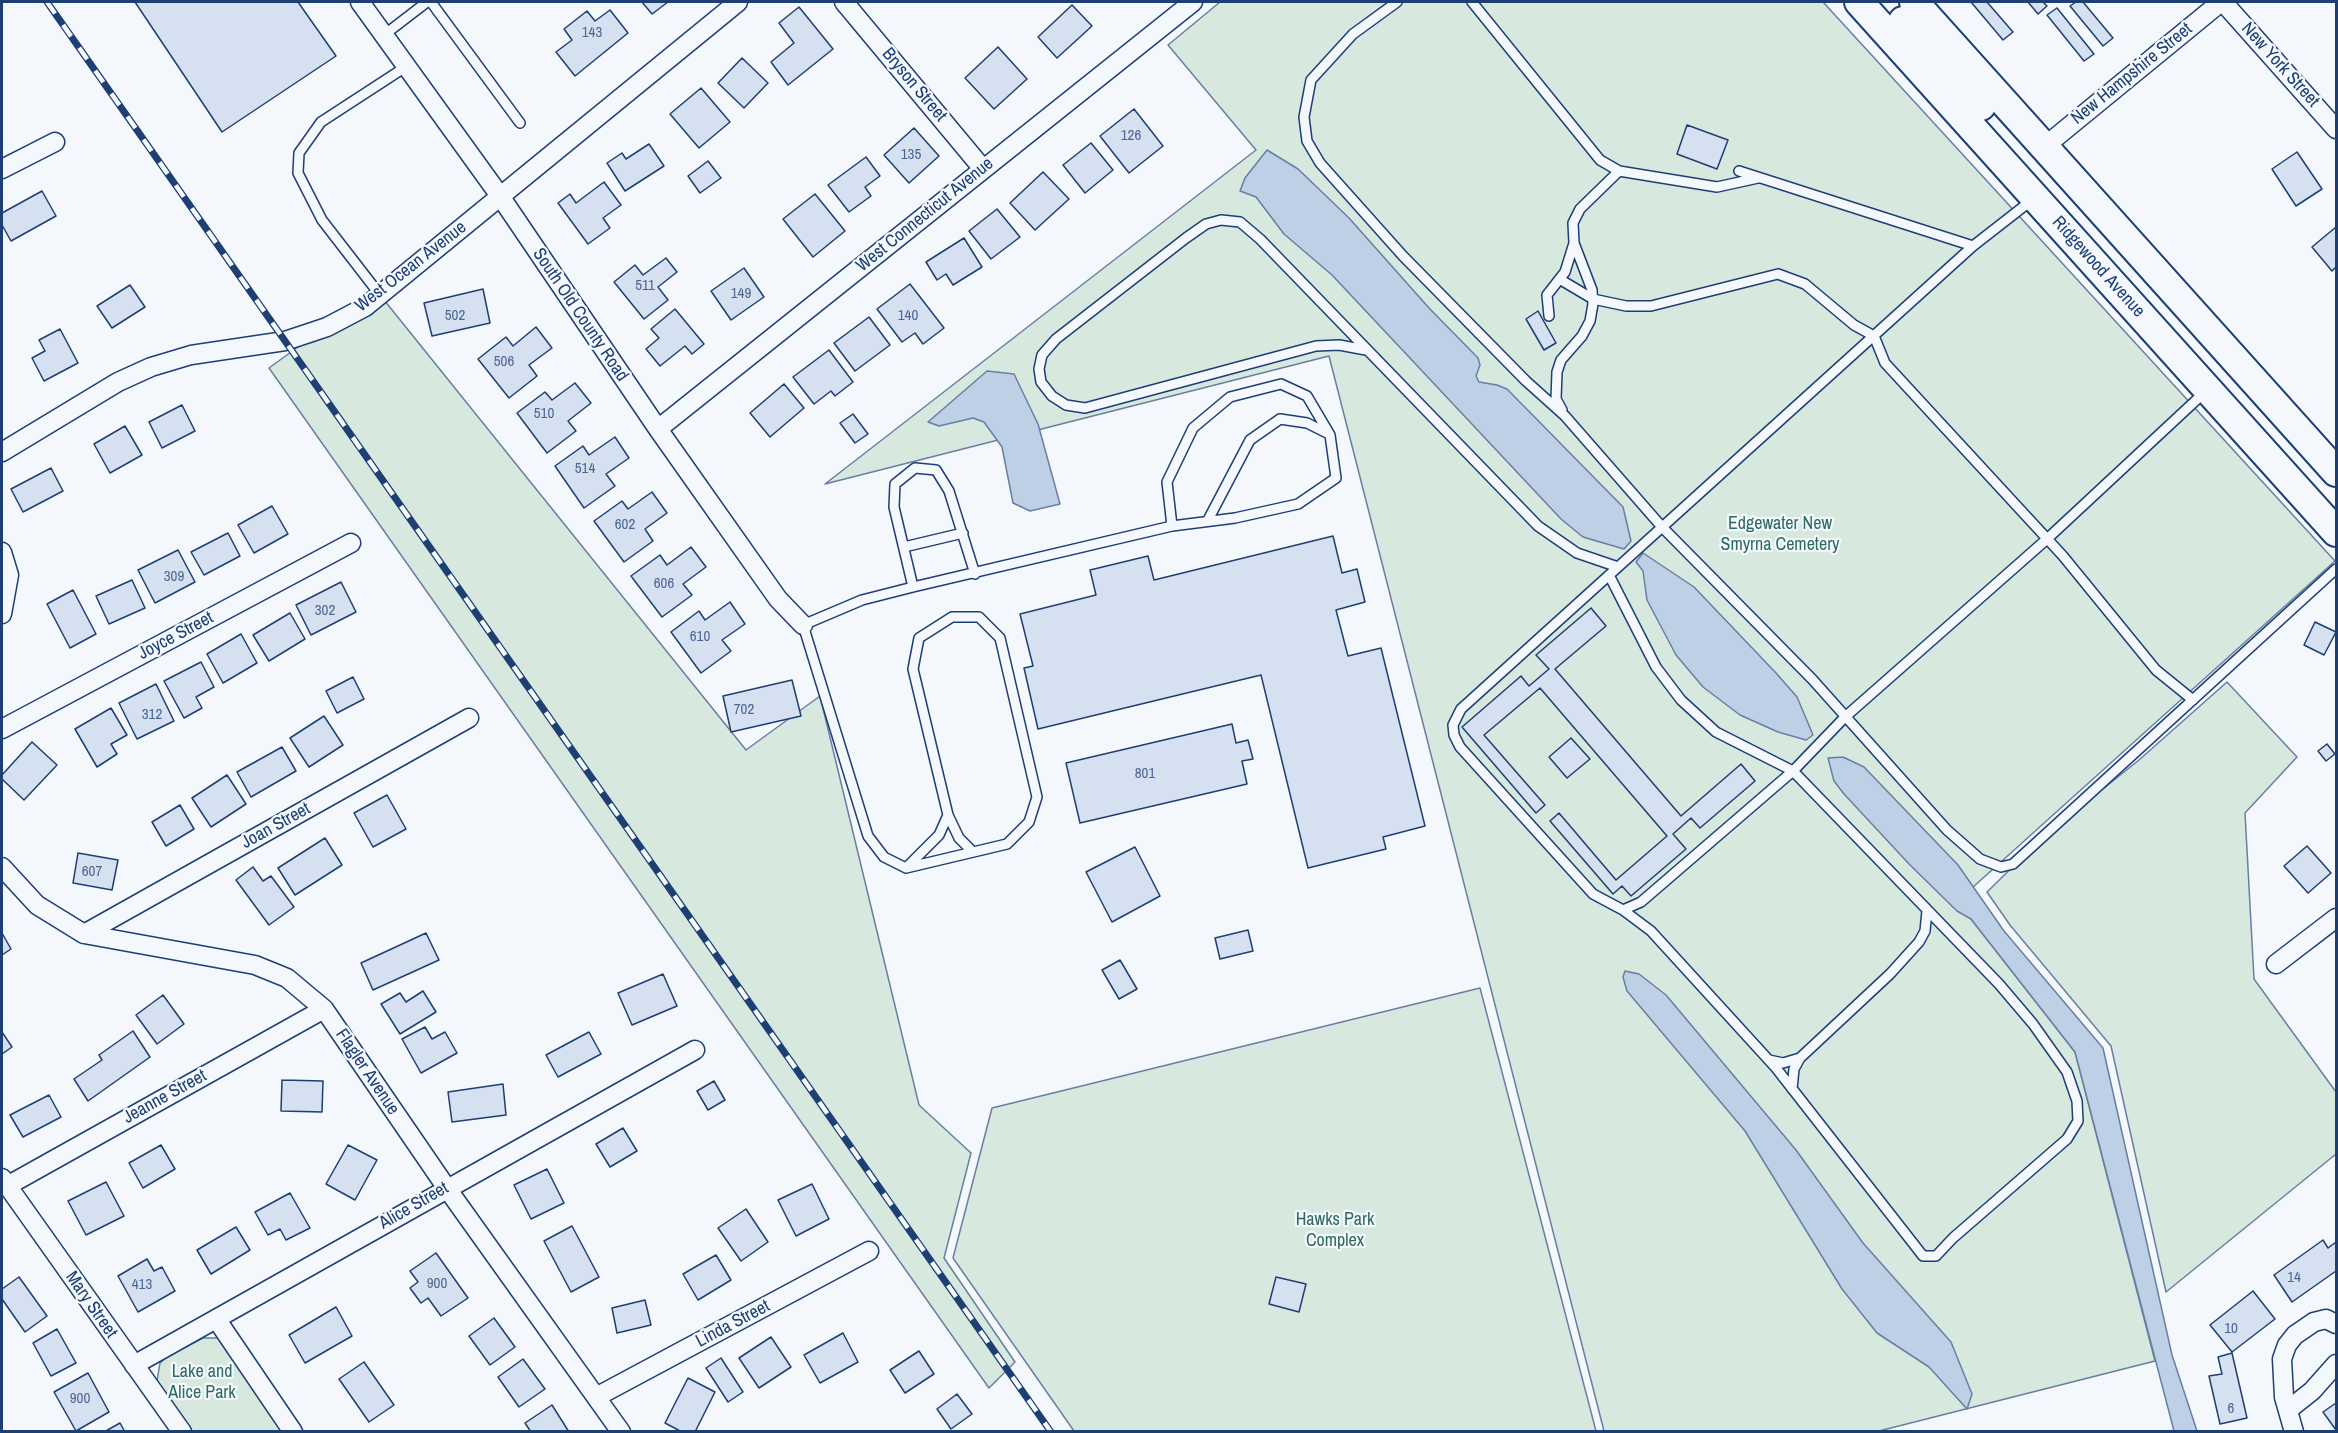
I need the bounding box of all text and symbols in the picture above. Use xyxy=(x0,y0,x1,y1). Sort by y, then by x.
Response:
street label: New York Street xyxy=(2236,18,2324,112)
street label: New Hampshire Street xyxy=(2067,19,2197,129)
house number: 143 xyxy=(582,24,602,42)
street label: Bryson Street xyxy=(877,44,951,126)
house number: 126 xyxy=(1121,127,1141,145)
house number: 135 xyxy=(901,146,921,164)
street label: West Connecticut Avenue xyxy=(852,153,998,277)
street label: Ridgewood Avenue xyxy=(2047,212,2149,322)
street label: West Ocean Avenue xyxy=(351,217,471,317)
street label: South Old County Road xyxy=(527,244,633,386)
house number: 511 xyxy=(635,277,655,295)
house number: 149 xyxy=(731,285,751,303)
house number: 502 xyxy=(445,307,465,325)
house number: 140 xyxy=(898,307,918,325)
house number: 506 xyxy=(494,353,514,371)
house number: 510 xyxy=(534,405,554,423)
house number: 514 xyxy=(575,460,595,478)
park label: Edgewater New Smyrna Cemetery xyxy=(1721,513,1839,556)
house number: 602 xyxy=(615,516,635,534)
house number: 309 xyxy=(164,568,184,586)
house number: 606 xyxy=(654,575,674,593)
house number: 302 xyxy=(315,602,335,620)
street label: Joyce Street xyxy=(135,607,217,665)
house number: 610 xyxy=(690,628,710,646)
house number: 702 xyxy=(734,701,754,719)
house number: 312 xyxy=(142,706,162,724)
house number: 801 xyxy=(1135,765,1155,783)
street label: Joan Street xyxy=(238,798,314,854)
house number: 607 xyxy=(82,863,102,881)
street label: Flagler Avenue xyxy=(330,1025,404,1119)
street label: Jeanne Street xyxy=(120,1065,210,1129)
street label: Alice Street xyxy=(376,1178,452,1234)
park label: Hawks Park Complex xyxy=(1296,1209,1374,1252)
street label: Mary Street xyxy=(60,1268,122,1342)
house number: 14 xyxy=(2287,1269,2301,1287)
house number: 900 xyxy=(427,1275,447,1293)
house number: 413 xyxy=(132,1276,152,1294)
street label: Linda Street xyxy=(692,1296,774,1352)
house number: 10 xyxy=(2224,1320,2238,1338)
park label: Lake and Alice Park xyxy=(168,1361,236,1404)
house number: 900 xyxy=(70,1390,90,1408)
house number: 6 xyxy=(2228,1400,2234,1418)

